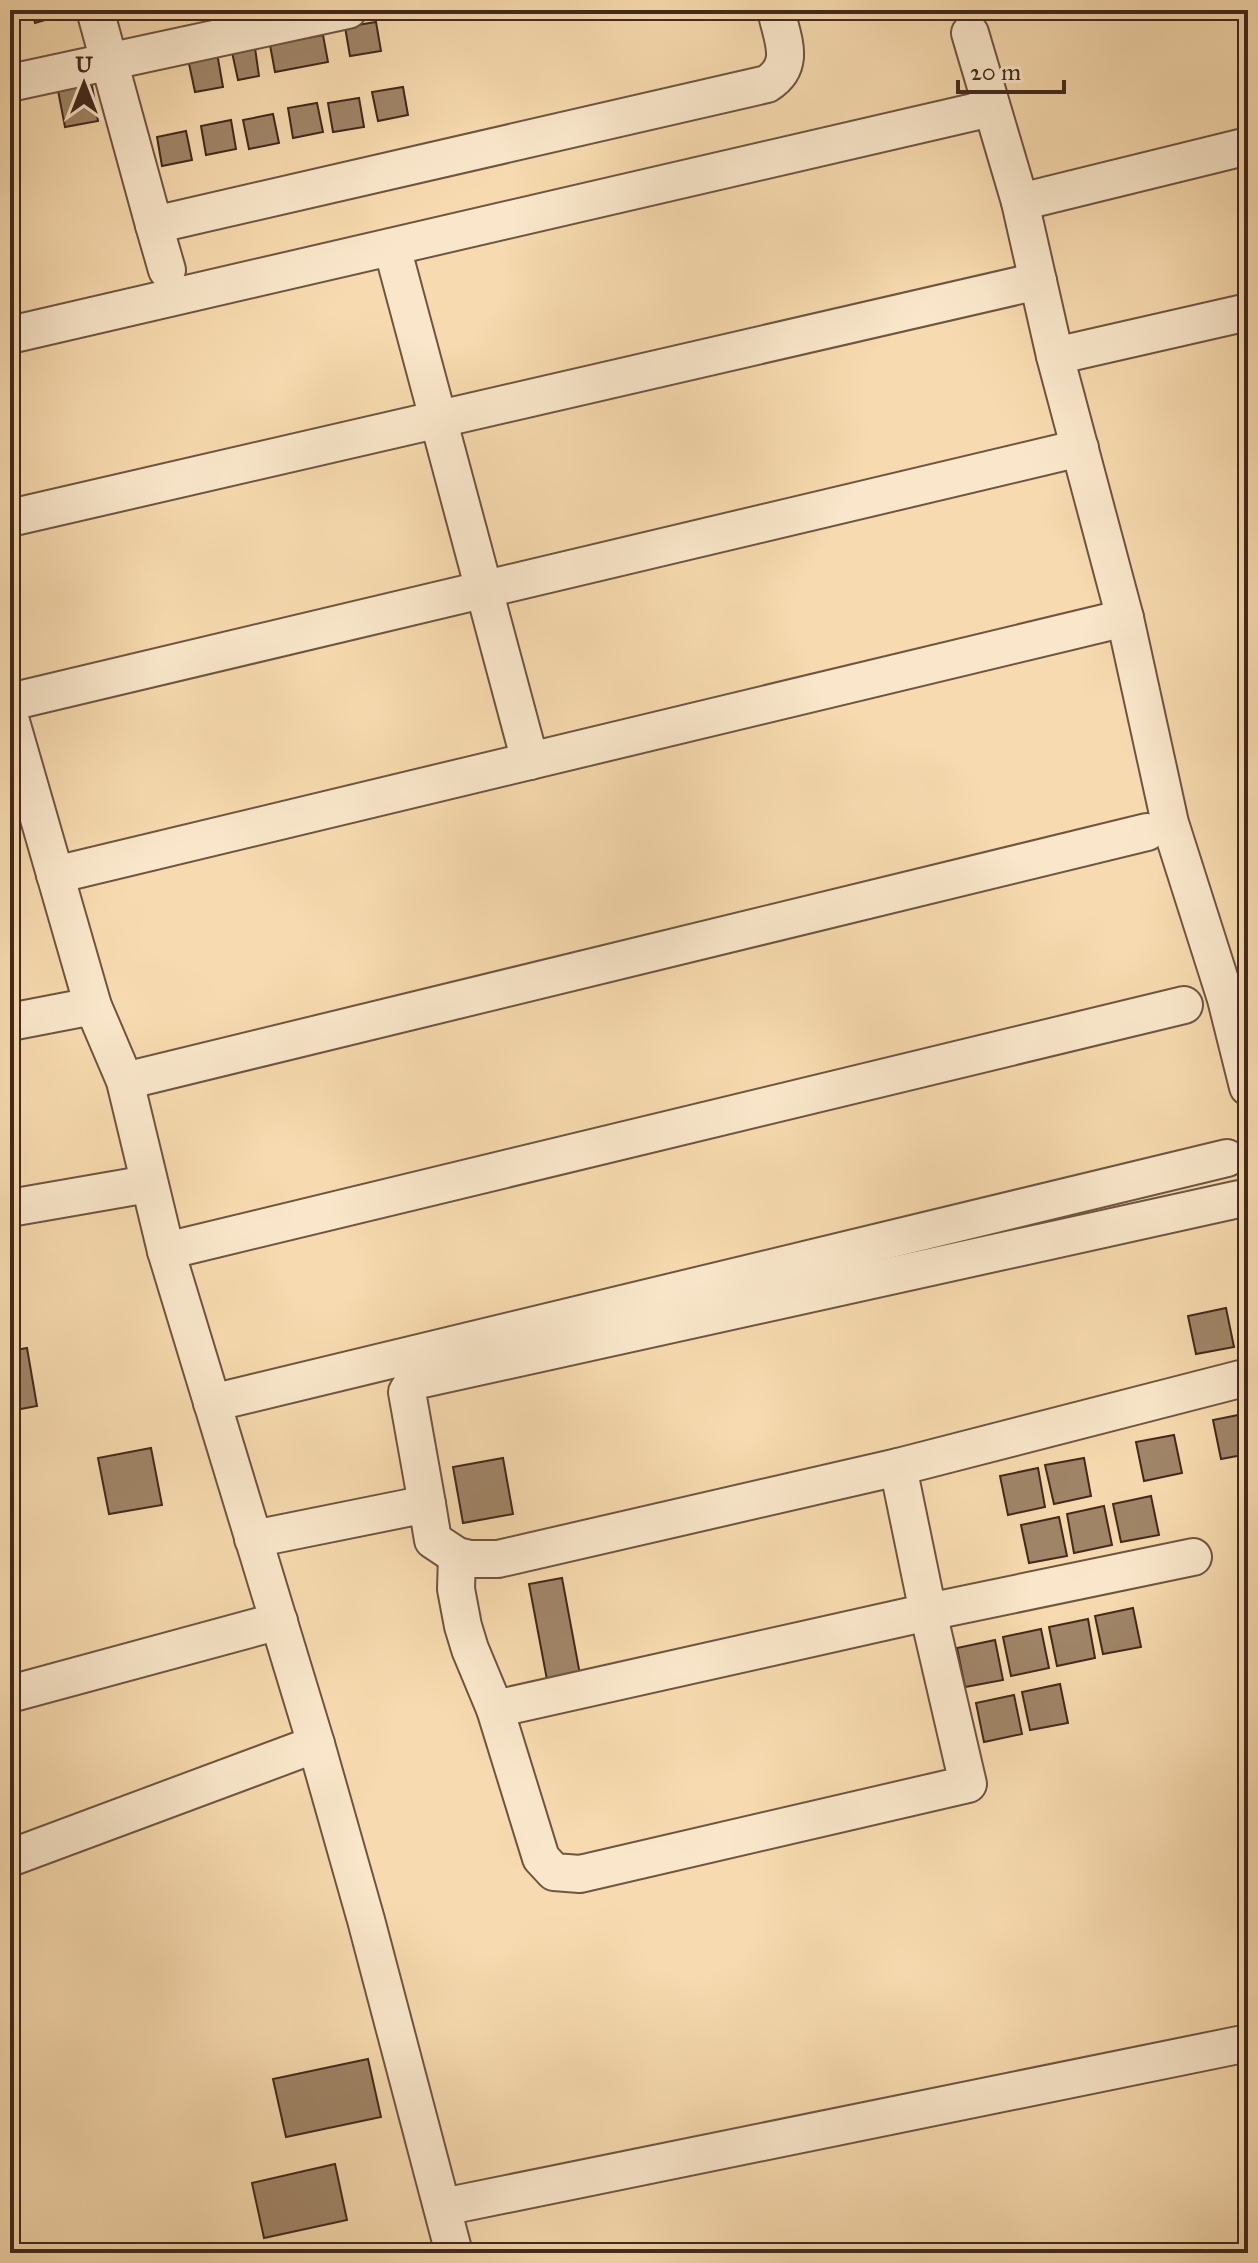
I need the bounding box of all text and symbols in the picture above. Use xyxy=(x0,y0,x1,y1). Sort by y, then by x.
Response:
north arrow xyxy=(44,44,124,124)
scale bar xyxy=(958,44,1064,94)
text: U xyxy=(75,51,93,78)
text: 20 m xyxy=(970,57,1021,87)

